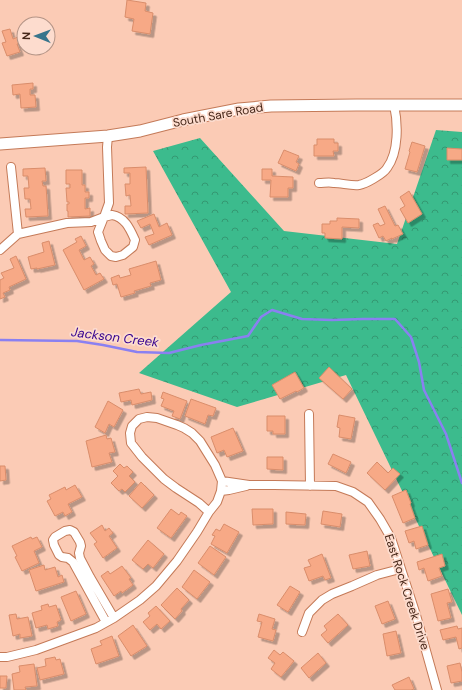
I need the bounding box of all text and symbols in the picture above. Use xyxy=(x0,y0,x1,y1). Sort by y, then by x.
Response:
north arrow xyxy=(16,16,56,56)
text: N xyxy=(19,32,33,40)
street label: South Sare Road xyxy=(172,99,264,131)
water label: Jackson Creek xyxy=(70,323,160,351)
street label: East Rock Creek Drive xyxy=(381,532,433,652)

